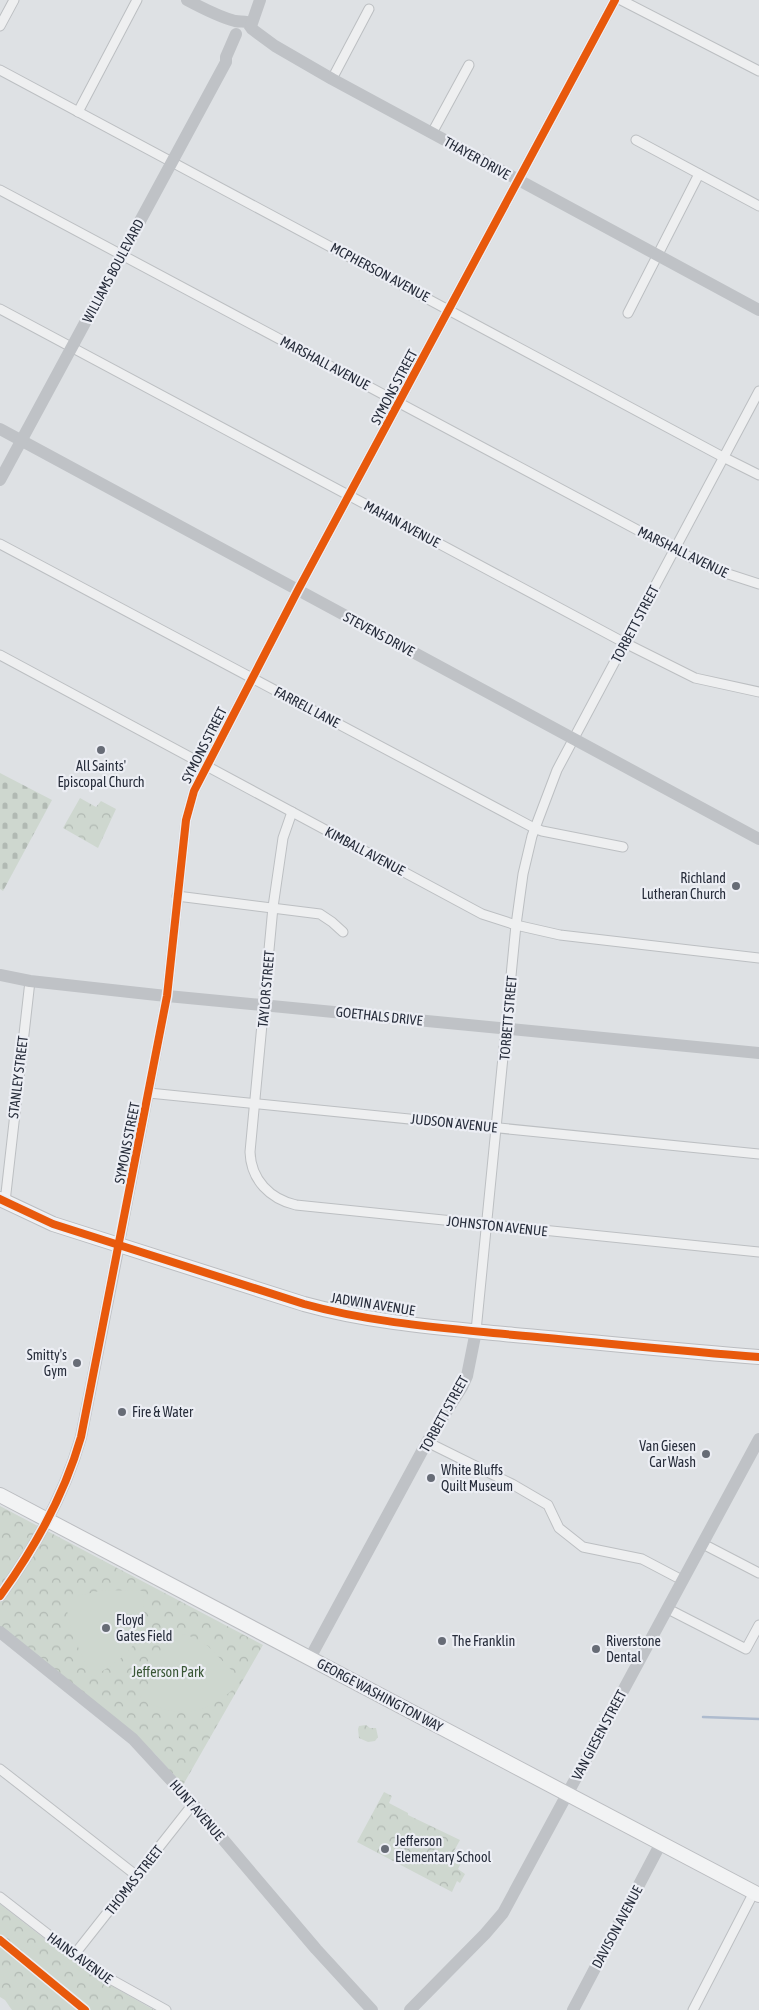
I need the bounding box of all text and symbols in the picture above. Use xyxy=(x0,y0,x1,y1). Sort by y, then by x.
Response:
street label: THAYER DRIVE xyxy=(441,133,513,183)
street label: WILLIAMS BOULEVARD xyxy=(79,216,147,325)
street label: MCPHERSON AVENUE xyxy=(328,239,432,305)
street label: MARSHALL AVENUE xyxy=(278,333,372,393)
street label: SYMONS STREET xyxy=(367,347,421,427)
street label: MAHAN AVENUE xyxy=(361,497,443,551)
street label: MARSHALL AVENUE xyxy=(635,523,731,581)
street label: TORBETT STREET xyxy=(608,583,662,665)
street label: STEVENS DRIVE xyxy=(341,609,417,659)
street label: FARRELL LANE xyxy=(272,683,342,731)
street label: SYMONS STREET xyxy=(178,704,230,786)
marker: All Saints' Episcopal Church xyxy=(95,744,107,756)
place label: All Saints' Episcopal Church xyxy=(57,758,145,790)
street label: KIMBALL AVENUE xyxy=(322,823,408,879)
place label: Richland Lutheran Church xyxy=(642,870,726,902)
marker: Richland Lutheran Church xyxy=(730,880,742,892)
street label: TAYLOR STREET xyxy=(255,950,277,1028)
street label: TORBETT STREET xyxy=(496,975,520,1061)
street label: GOETHALS DRIVE xyxy=(335,1003,423,1029)
street label: STANLEY STREET xyxy=(5,1035,31,1119)
street label: SYMONS STREET xyxy=(111,1101,143,1185)
street label: JUDSON AVENUE xyxy=(410,1111,498,1135)
street label: JOHNSTON AVENUE xyxy=(446,1213,548,1239)
street label: JADWIN AVENUE xyxy=(330,1289,416,1319)
place label: Smitty's Gym xyxy=(27,1347,67,1379)
marker: Smitty's Gym xyxy=(71,1357,83,1369)
street label: TORBETT STREET xyxy=(416,1373,472,1455)
place label: Fire & Water xyxy=(132,1404,194,1420)
marker: Fire & Water xyxy=(116,1406,128,1418)
place label: Van Giesen Car Wash xyxy=(639,1438,696,1470)
marker: Van Giesen Car Wash xyxy=(700,1448,712,1460)
place label: White Bluffs Quilt Museum xyxy=(441,1462,513,1494)
marker: White Bluffs Quilt Museum xyxy=(425,1472,437,1484)
place label: Floyd Gates Field xyxy=(116,1612,172,1644)
marker: Floyd Gates Field xyxy=(100,1622,112,1634)
place label: The Franklin xyxy=(452,1633,515,1649)
place label: Riverstone Dental xyxy=(606,1633,661,1665)
marker: The Franklin xyxy=(436,1635,448,1647)
marker: Riverstone Dental xyxy=(590,1643,602,1655)
street label: GEORGE WASHINGTON WAY xyxy=(314,1655,446,1735)
park label: Jefferson Park xyxy=(132,1664,204,1680)
street label: VAN GIESEN STREET xyxy=(569,1687,629,1783)
street label: HUNT AVENUE xyxy=(166,1777,228,1843)
place label: Jefferson Elementary School xyxy=(395,1833,491,1865)
street label: THOMAS STREET xyxy=(102,1842,166,1918)
marker: Jefferson Elementary School xyxy=(379,1843,391,1855)
street label: DAVISON AVENUE xyxy=(589,1883,645,1971)
street label: HAINS AVENUE xyxy=(44,1929,116,1987)

